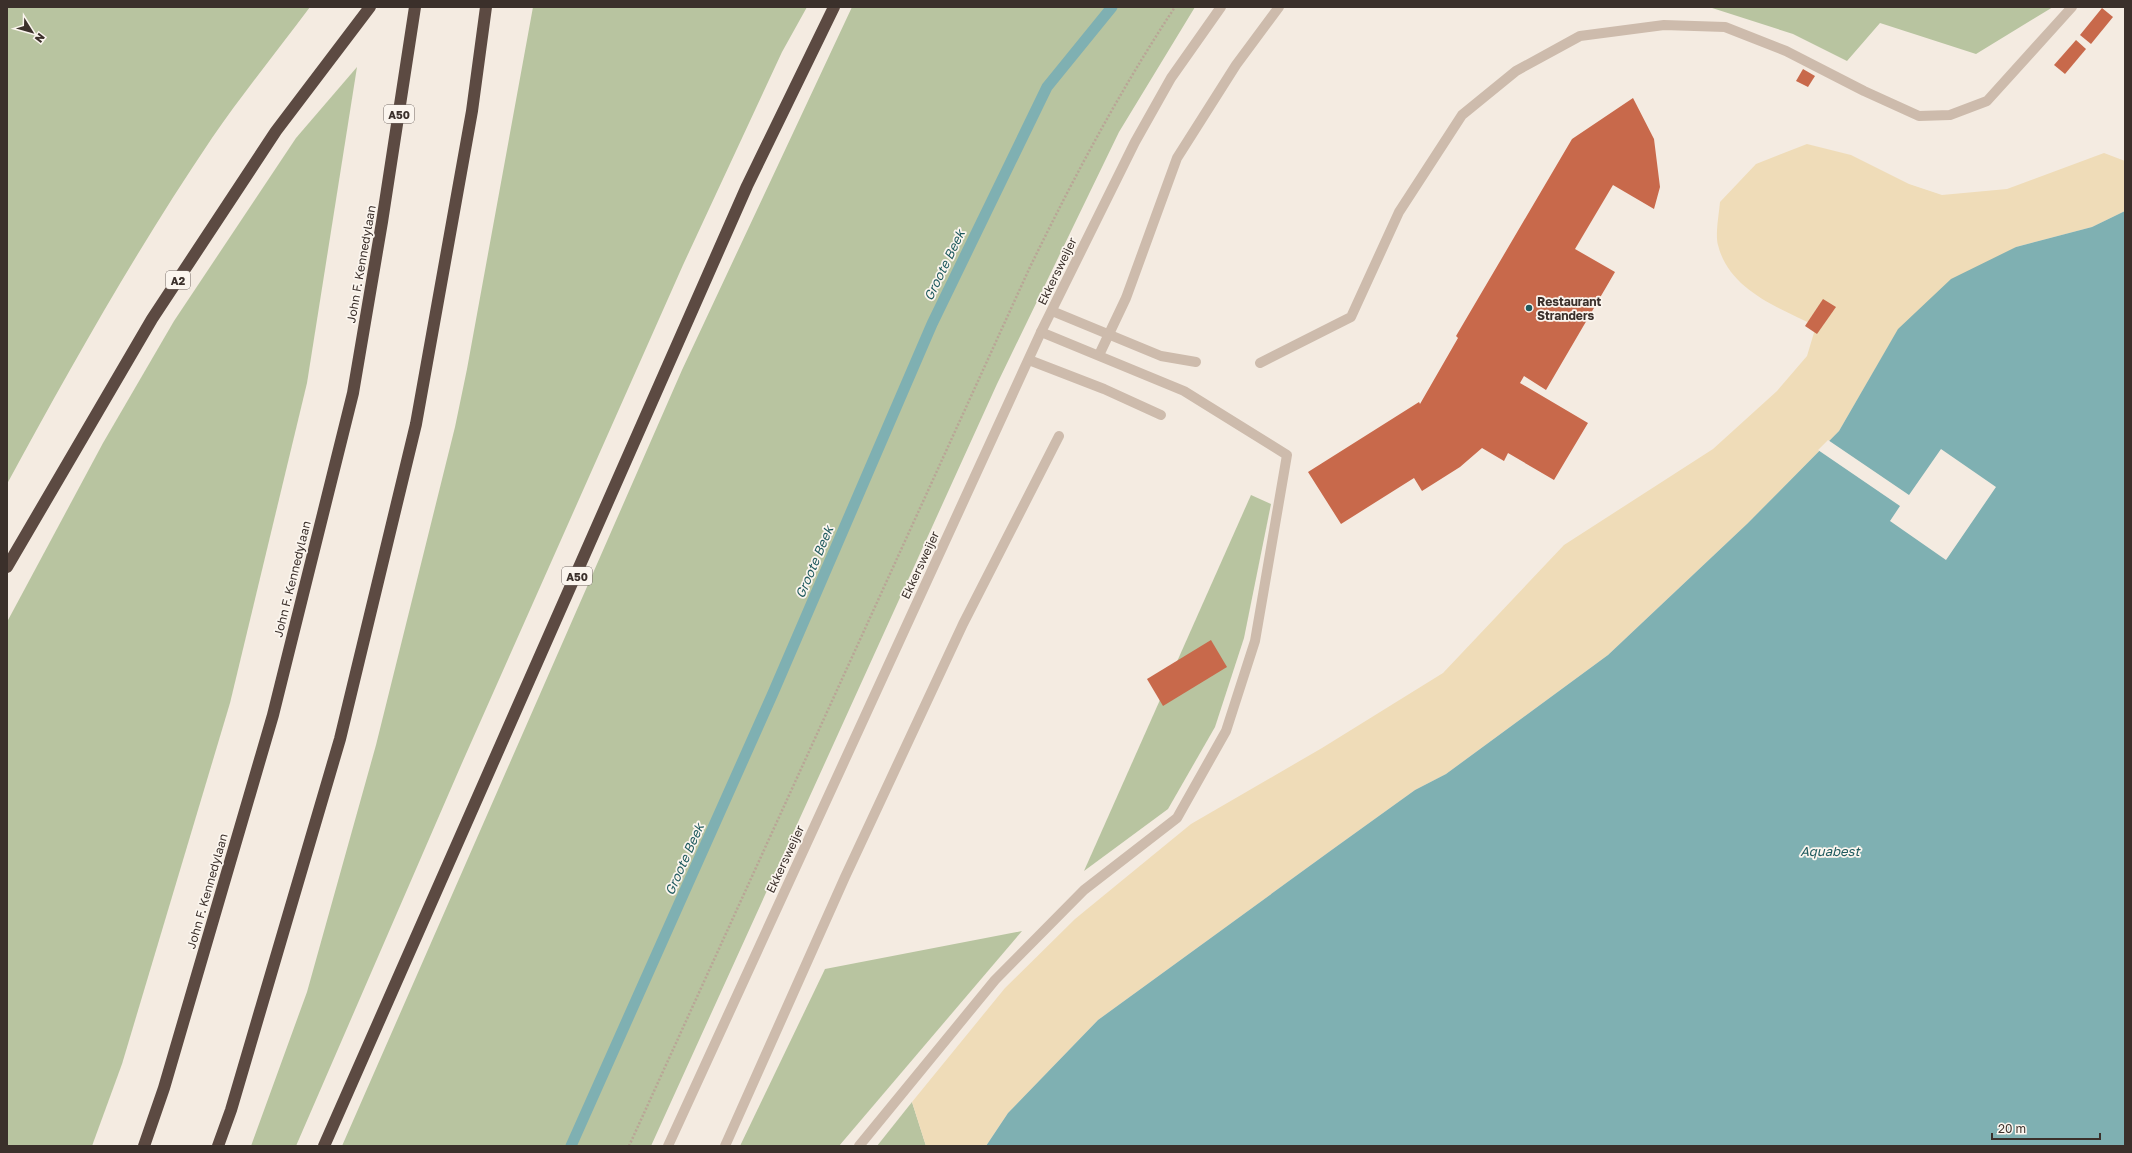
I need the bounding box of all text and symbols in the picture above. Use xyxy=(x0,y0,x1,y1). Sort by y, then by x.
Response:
north arrow xyxy=(12,12,52,52)
text: N xyxy=(33,31,48,46)
road number: A50 xyxy=(384,105,414,123)
street label: John F. Kennedylaan xyxy=(343,204,379,324)
water label: Groote Beek xyxy=(920,225,969,303)
street label: Ekkersweijer xyxy=(1034,235,1080,307)
road number: A2 xyxy=(166,271,190,289)
place label: Restaurant Stranders xyxy=(1537,294,1602,323)
marker: Restaurant Stranders xyxy=(1524,303,1534,313)
street label: John F. Kennedylaan xyxy=(270,519,314,639)
water label: Groote Beek xyxy=(792,522,837,600)
street label: Ekkersweijer xyxy=(898,528,942,601)
road number: A50 xyxy=(562,567,592,585)
water label: Groote Beek xyxy=(661,819,708,897)
street label: Ekkersweijer xyxy=(763,822,807,895)
street label: John F. Kennedylaan xyxy=(183,831,231,951)
water label: Aquabest xyxy=(1800,843,1861,859)
scale bar xyxy=(1992,1115,2100,1141)
text: 20 m xyxy=(1998,1121,2026,1136)

